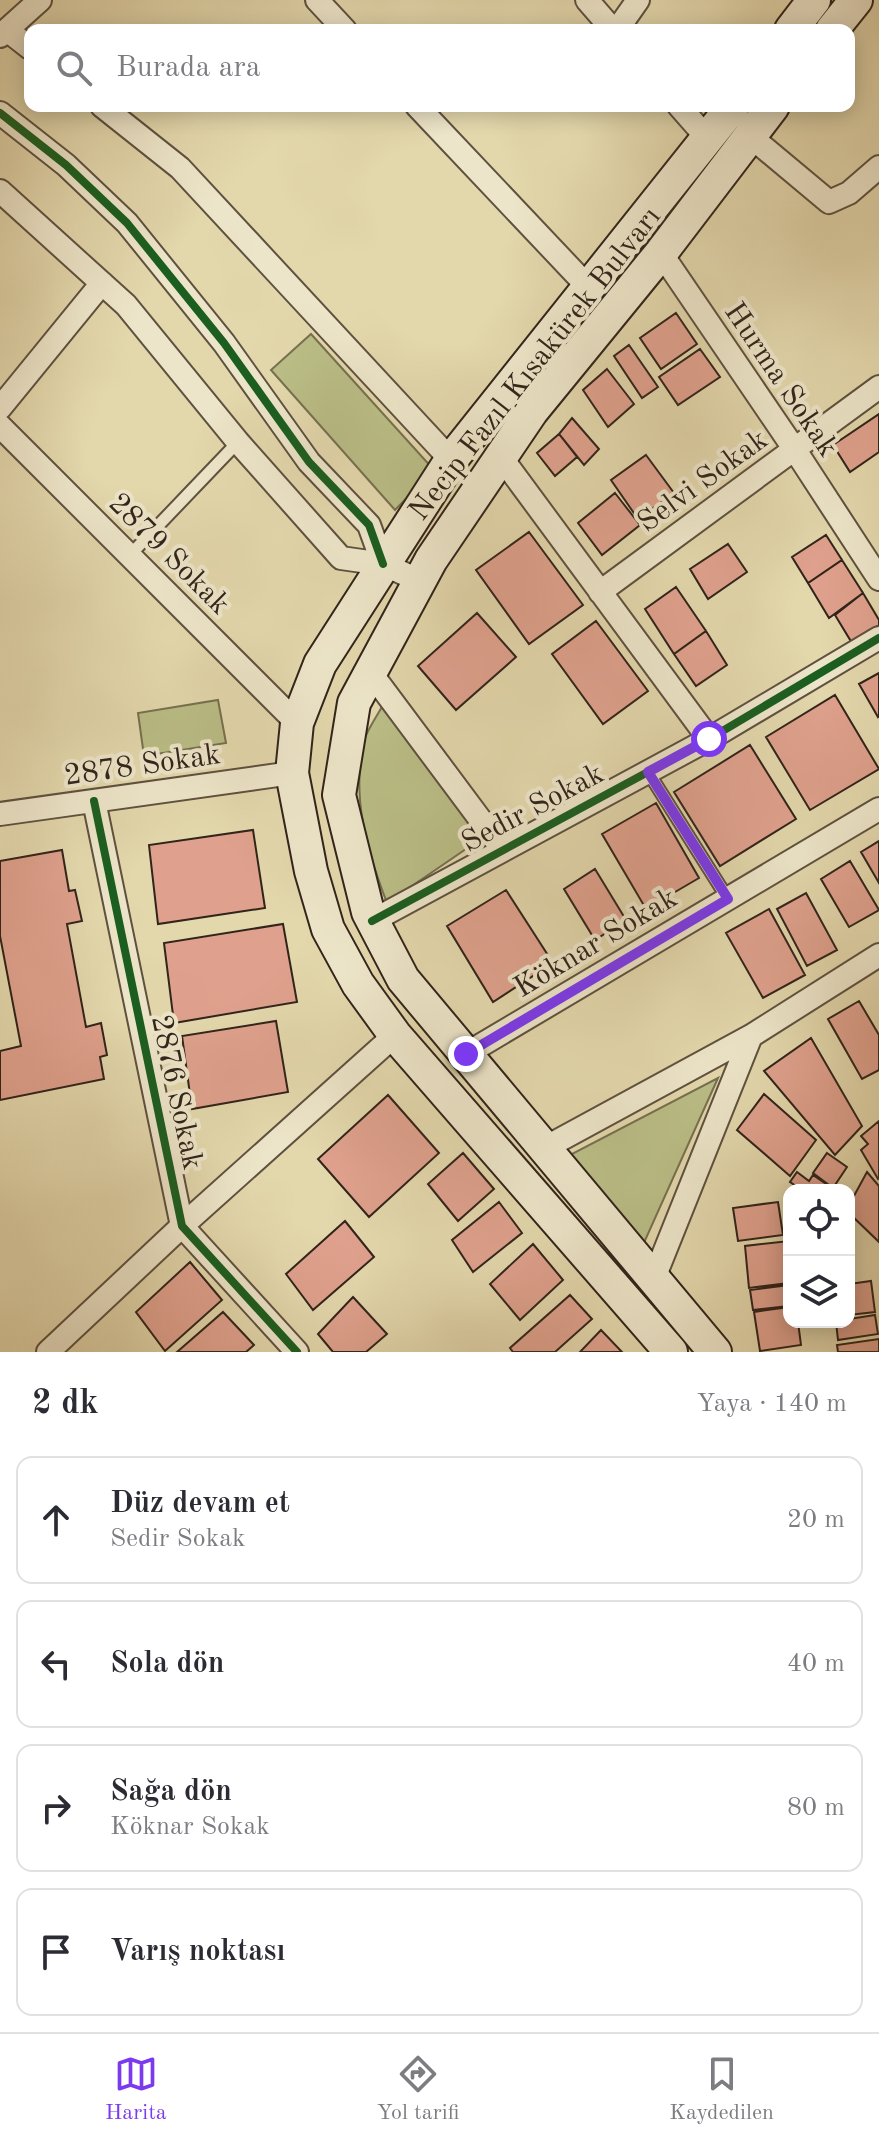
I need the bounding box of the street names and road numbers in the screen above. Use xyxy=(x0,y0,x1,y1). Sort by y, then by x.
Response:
street label: Necip Fazıl Kısakürek Bulvarı xyxy=(404,202,667,526)
street label: Hurma Sokak xyxy=(718,298,843,462)
street label: Selvi Sokak xyxy=(633,425,774,539)
street label: 2879 Sokak xyxy=(102,488,235,621)
street label: 2878 Sokak xyxy=(62,740,222,792)
street label: Sedir Sokak xyxy=(457,759,609,859)
street label: Köknar Sokak xyxy=(509,883,683,1004)
street label: 2876 Sokak xyxy=(145,1012,207,1173)

